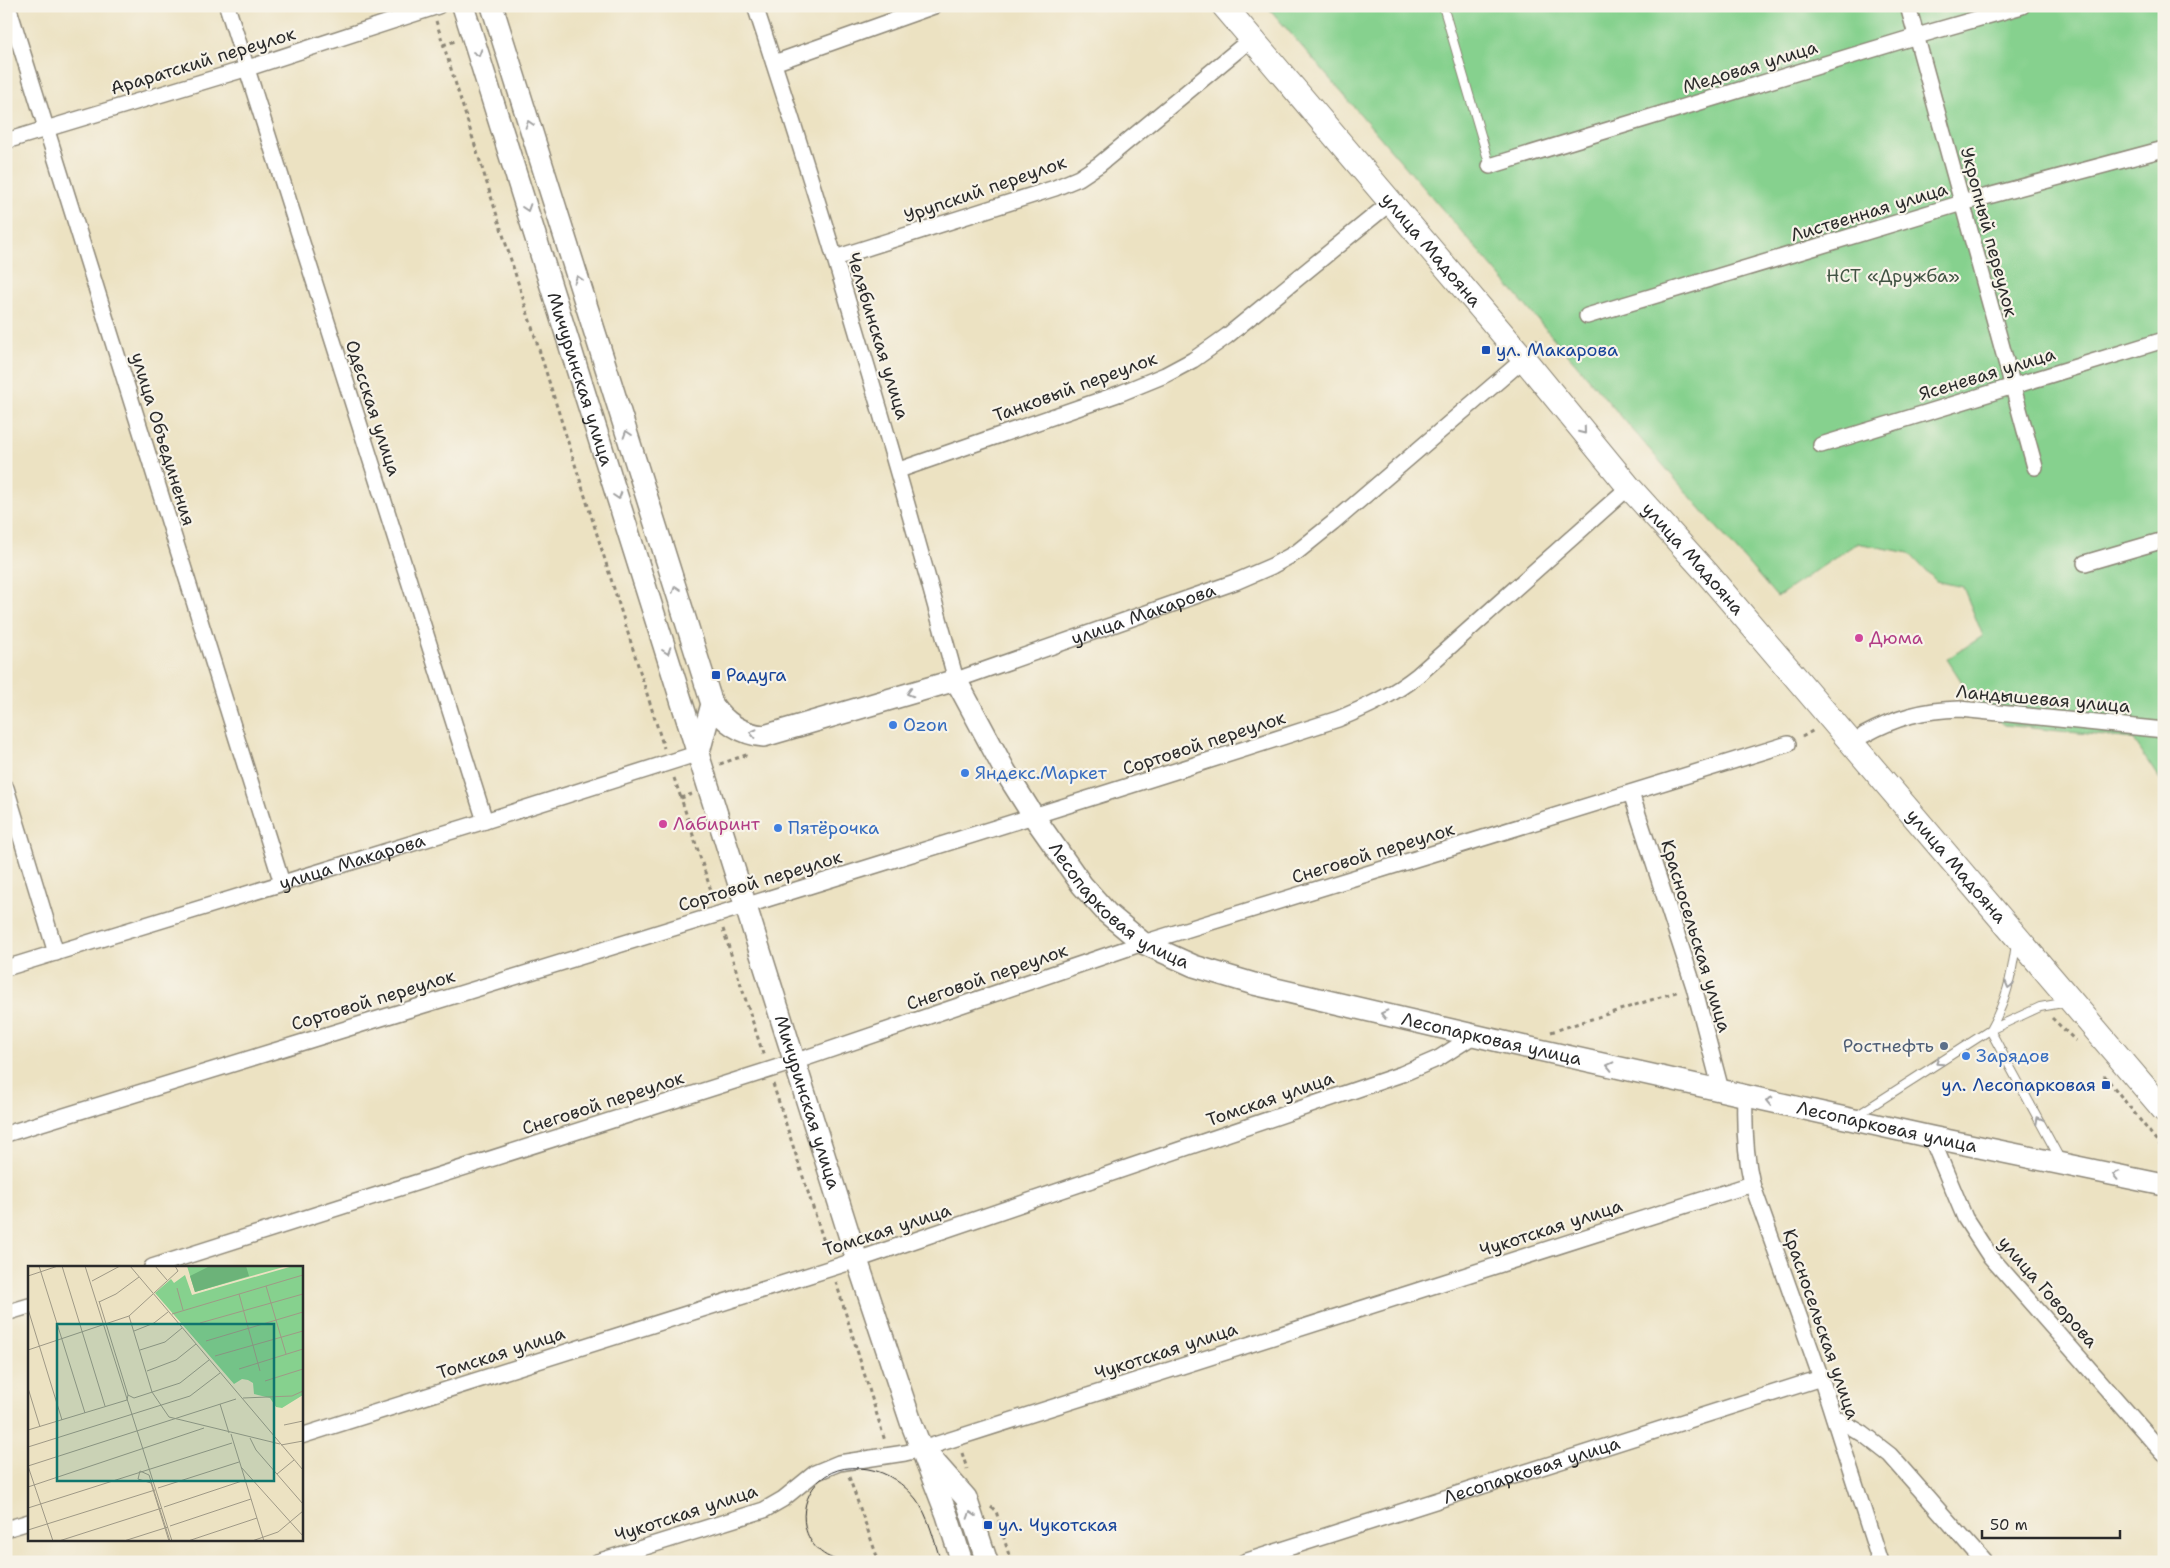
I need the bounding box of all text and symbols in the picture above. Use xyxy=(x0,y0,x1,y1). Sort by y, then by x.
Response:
street label: Араратский переулок xyxy=(108,21,299,101)
street label: Медовая улица xyxy=(1680,35,1820,99)
one-way arrow xyxy=(472,48,482,56)
one-way arrow xyxy=(524,120,534,129)
street label: Укропный переулок xyxy=(1955,145,2023,320)
street label: Урупский переулок xyxy=(901,150,1070,228)
street label: Лиственная улица xyxy=(1787,177,1951,247)
street label: улица Мадояна xyxy=(1376,188,1487,312)
one-way arrow xyxy=(521,203,531,211)
street label: Челябинская улица xyxy=(841,250,915,422)
park label: НСТ «Дружба» xyxy=(1826,264,1960,288)
one-way arrow xyxy=(573,275,583,283)
street label: Мичуринская улица xyxy=(542,289,619,469)
street label: Одесская улица xyxy=(340,337,406,479)
place label: ул. Макарова xyxy=(1496,338,1618,362)
street label: Ясеневая улица xyxy=(1916,342,2058,406)
marker: ул. Макарова xyxy=(1480,344,1492,356)
street label: Танковый переулок xyxy=(990,346,1161,428)
street label: улица Объединения xyxy=(125,349,201,529)
one-way arrow xyxy=(1578,425,1586,434)
one-way arrow xyxy=(622,430,632,438)
one-way arrow xyxy=(612,492,622,500)
street label: улица Мадояна xyxy=(1637,497,1749,620)
street label: улица Макарова xyxy=(1068,578,1219,651)
one-way arrow xyxy=(671,585,681,593)
place label: Дюма xyxy=(1869,626,1923,650)
marker: Дюма xyxy=(1853,632,1865,644)
one-way arrow xyxy=(661,646,671,655)
place label: Радуга xyxy=(726,663,786,687)
marker: Радуга xyxy=(710,669,722,681)
street label: Ландышевая улица xyxy=(1955,679,2131,719)
one-way arrow xyxy=(906,688,914,698)
street label: Сортовой переулок xyxy=(1119,705,1289,781)
place label: Ozon xyxy=(903,713,948,737)
marker: Ozon xyxy=(887,719,899,731)
one-way arrow xyxy=(749,728,758,739)
place label: Яндекс.Маркет xyxy=(975,761,1108,785)
marker: Яндекс.Маркет xyxy=(959,767,971,779)
street label: улица Мадояна xyxy=(1901,804,2012,929)
place label: Лабиринт xyxy=(673,812,761,836)
place label: Пятёрочка xyxy=(788,816,879,840)
street label: Снеговой переулок xyxy=(1289,817,1458,889)
marker: Лабиринт xyxy=(657,818,669,830)
marker: Пятёрочка xyxy=(772,822,784,834)
street label: улица Макарова xyxy=(276,828,428,895)
street label: Лесопарковая улица xyxy=(1043,837,1193,974)
street label: Красносельская улица xyxy=(1655,837,1737,1035)
street label: Сортовой переулок xyxy=(675,845,845,917)
street label: Снеговой переулок xyxy=(903,938,1071,1016)
street label: Сортовой переулок xyxy=(288,964,458,1036)
one-way arrow xyxy=(2004,980,2015,989)
street label: Лесопарковая улица xyxy=(1399,1007,1584,1071)
one-way arrow xyxy=(1379,1009,1388,1020)
street label: Мичуринская улица xyxy=(769,1012,846,1192)
place label: Ростнефть xyxy=(1843,1034,1934,1058)
marker: Ростнефть xyxy=(1938,1040,1950,1052)
place label: Зарядов xyxy=(1976,1044,2049,1068)
marker: Зарядов xyxy=(1960,1050,1972,1062)
one-way arrow xyxy=(1936,1056,1945,1066)
one-way arrow xyxy=(1606,1061,1615,1072)
street label: Снеговой переулок xyxy=(519,1065,687,1141)
street label: Томская улица xyxy=(1203,1066,1337,1132)
place label: ул. Лесопарковая xyxy=(1941,1073,2096,1097)
marker: ул. Лесопарковая xyxy=(2100,1079,2112,1091)
one-way arrow xyxy=(1764,1096,1773,1107)
street label: Лесопарковая улица xyxy=(1794,1096,1979,1158)
one-way arrow xyxy=(2035,1117,2045,1126)
one-way arrow xyxy=(2112,1170,2121,1180)
street label: Чукотская улица xyxy=(1477,1194,1625,1262)
street label: Томская улица xyxy=(820,1198,954,1262)
street label: Красносельская улица xyxy=(1777,1226,1865,1422)
street label: улица Говорова xyxy=(1993,1231,2103,1353)
inset map xyxy=(28,1266,302,1540)
street label: Чукотская улица xyxy=(1092,1317,1240,1385)
street label: Томская улица xyxy=(434,1321,568,1385)
street label: Лесопарковая улица xyxy=(1440,1431,1623,1510)
street label: Чукотская улица xyxy=(612,1479,760,1547)
scale bar xyxy=(1982,1508,2120,1540)
one-way arrow xyxy=(967,1512,977,1520)
place label: ул. Чукотская xyxy=(998,1513,1118,1537)
text: 50 m xyxy=(1990,1515,2028,1535)
marker: ул. Чукотская xyxy=(982,1519,994,1531)

